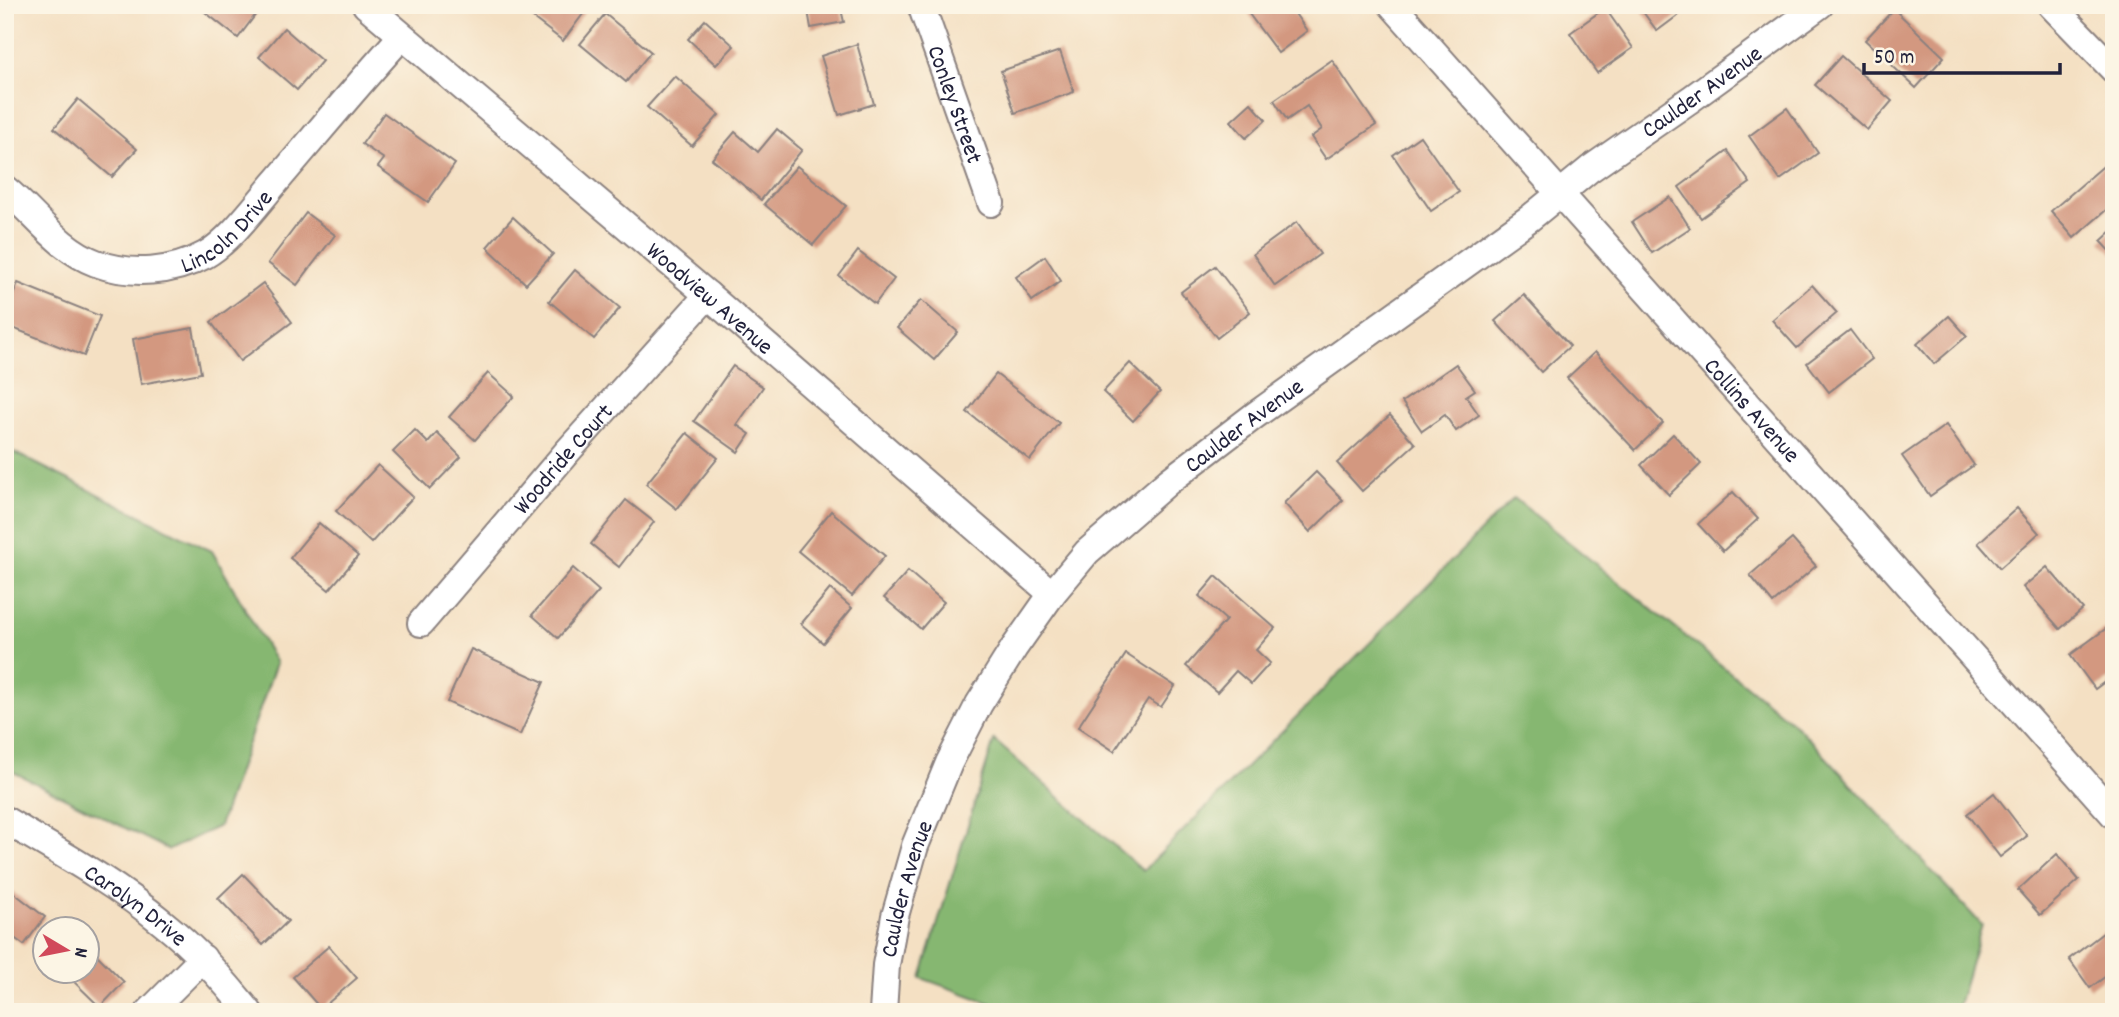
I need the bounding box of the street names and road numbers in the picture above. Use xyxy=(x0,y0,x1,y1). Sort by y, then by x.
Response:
street label: Caulder Avenue xyxy=(1636,38,1770,148)
street label: Conley Street xyxy=(917,41,990,169)
street label: Lincoln Drive xyxy=(177,184,283,284)
street label: Woodview Avenue xyxy=(638,236,780,364)
street label: Collins Avenue xyxy=(1694,351,1807,472)
street label: Caulder Avenue xyxy=(1178,372,1312,483)
street label: Woodride Court xyxy=(507,397,623,523)
street label: Caulder Avenue xyxy=(874,816,944,960)
street label: Carolyn Drive xyxy=(76,857,193,956)

